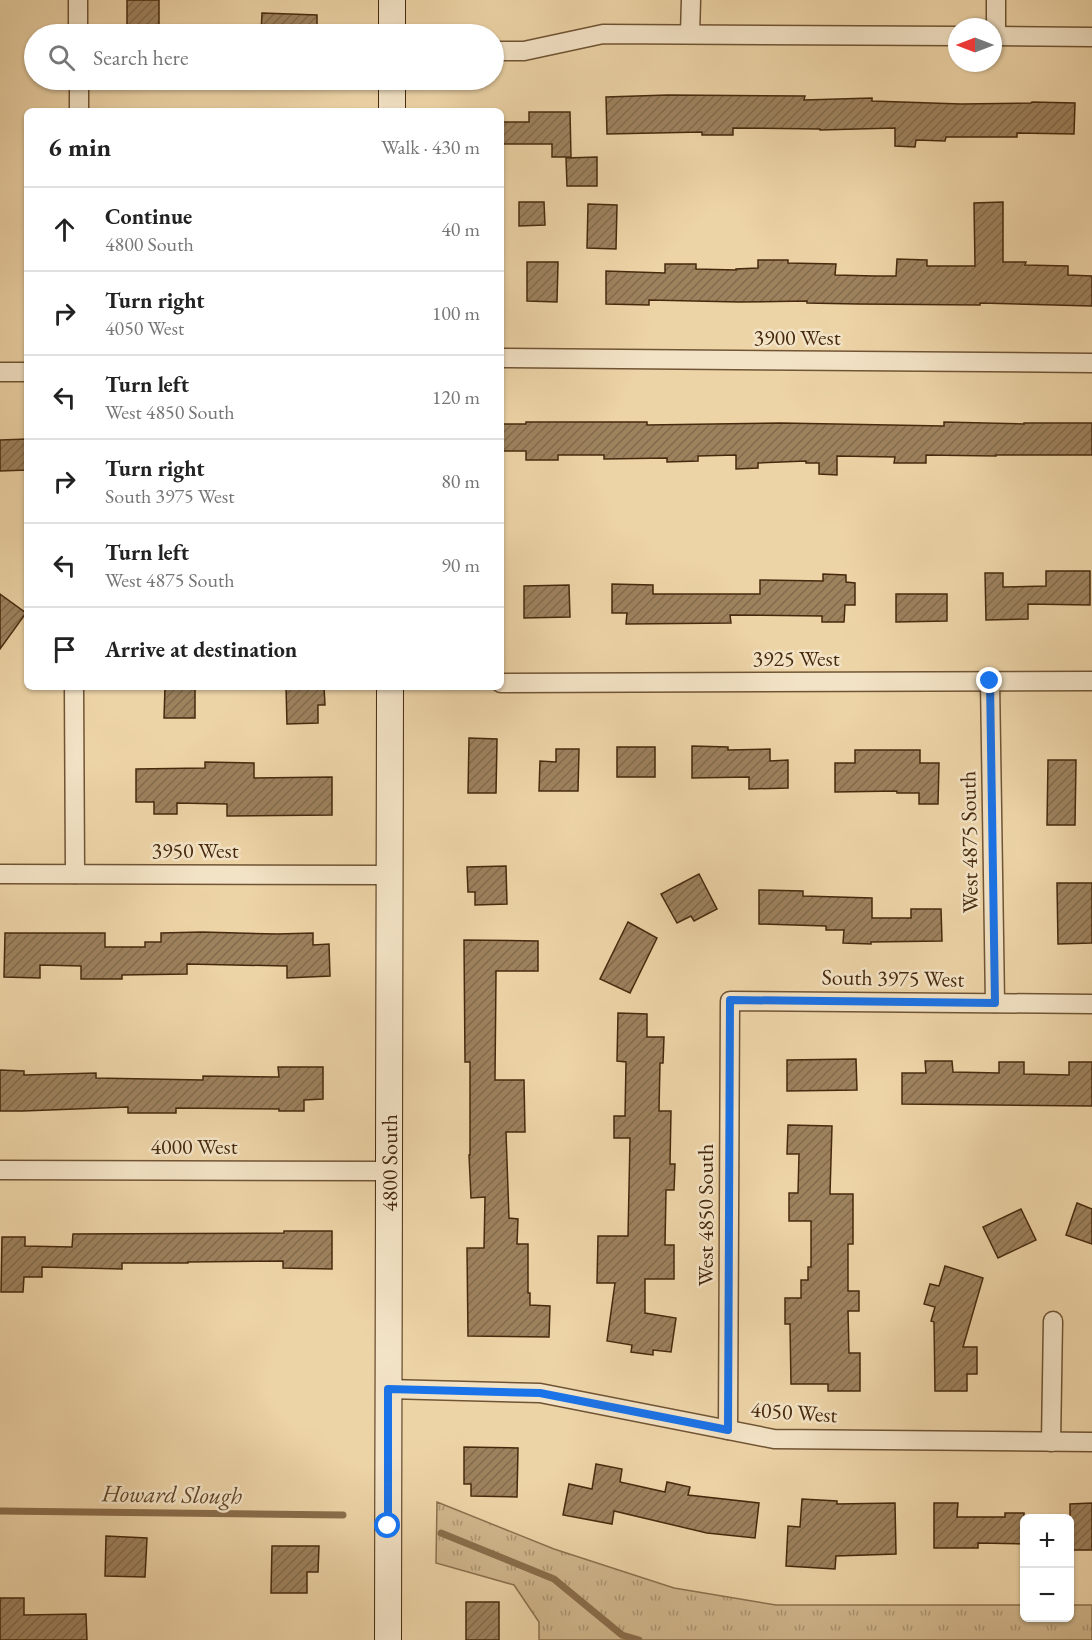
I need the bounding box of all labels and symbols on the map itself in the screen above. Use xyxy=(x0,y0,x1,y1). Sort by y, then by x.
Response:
north arrow xyxy=(948,18,1002,72)
street label: 3900 West xyxy=(753,323,841,352)
street label: 3925 West xyxy=(752,644,840,673)
route end xyxy=(976,667,1002,693)
street label: West 4875 South xyxy=(953,770,985,914)
street label: 3950 West xyxy=(151,836,239,865)
street label: South 3975 West xyxy=(821,962,965,994)
street label: 4800 South xyxy=(374,1114,404,1212)
street label: 4000 West xyxy=(150,1132,238,1161)
street label: West 4850 South xyxy=(691,1144,720,1286)
street label: 4050 West xyxy=(750,1394,839,1430)
water label: Howard Slough xyxy=(101,1477,243,1511)
route start xyxy=(374,1512,400,1538)

